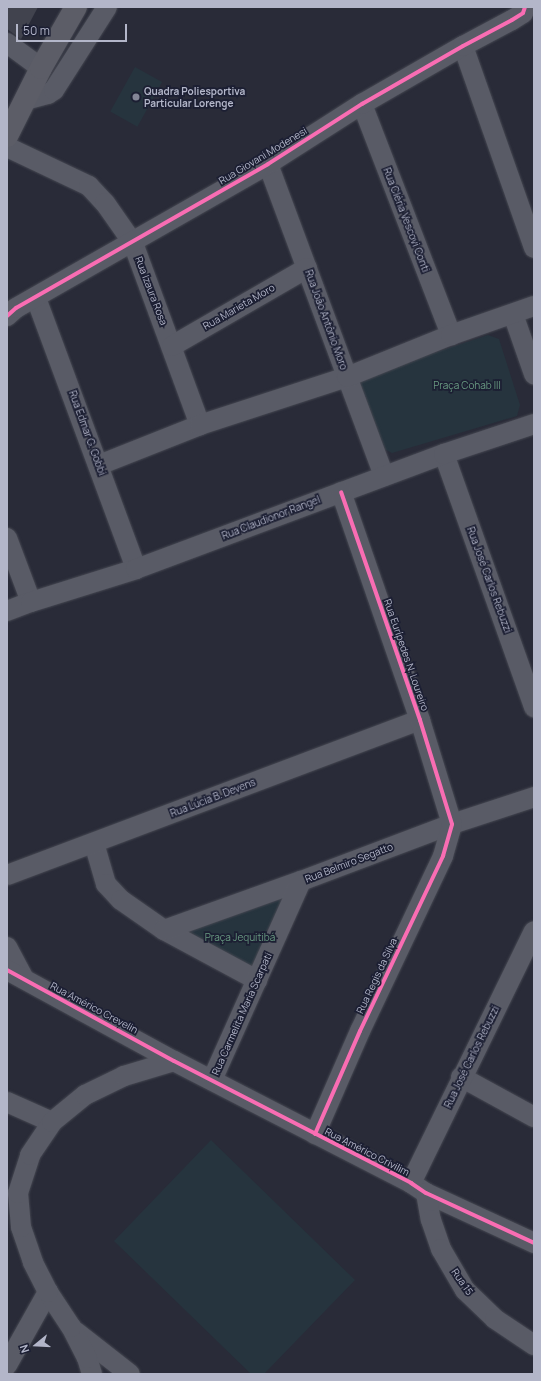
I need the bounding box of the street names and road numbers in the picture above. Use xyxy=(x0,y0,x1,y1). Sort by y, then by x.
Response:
street label: Rua Giovani Modenesi xyxy=(217,125,309,187)
street label: Rua Cléria Vescovi Conti xyxy=(381,166,431,274)
street label: Rua Izaura Rosa xyxy=(132,255,170,327)
street label: Rua João Antônio Moro xyxy=(302,268,350,372)
street label: Rua Marieta Moro xyxy=(201,282,277,332)
street label: Rua Edmar G. Gobbi xyxy=(66,389,108,477)
street label: Rua Claudionor Rangel xyxy=(220,494,322,542)
street label: Rua José Carlos Rebuzzi xyxy=(464,525,514,635)
street label: Rua Eurípedes N. Loureiro xyxy=(381,597,431,713)
street label: Rua Lúcia B. Devens xyxy=(169,776,257,820)
street label: Rua Belmiro Segatto xyxy=(303,841,395,885)
street label: Rua Regis da Silva xyxy=(354,936,400,1016)
street label: Rua Carmelita Maria Scarpati xyxy=(210,951,274,1077)
street label: Rua Américo Crevelin xyxy=(48,980,140,1036)
street label: Rua José Carlos Rebuzzi xyxy=(442,1004,502,1110)
street label: Rua Américo Crivilim xyxy=(323,1125,411,1179)
street label: Rua 15 xyxy=(449,1266,475,1298)

